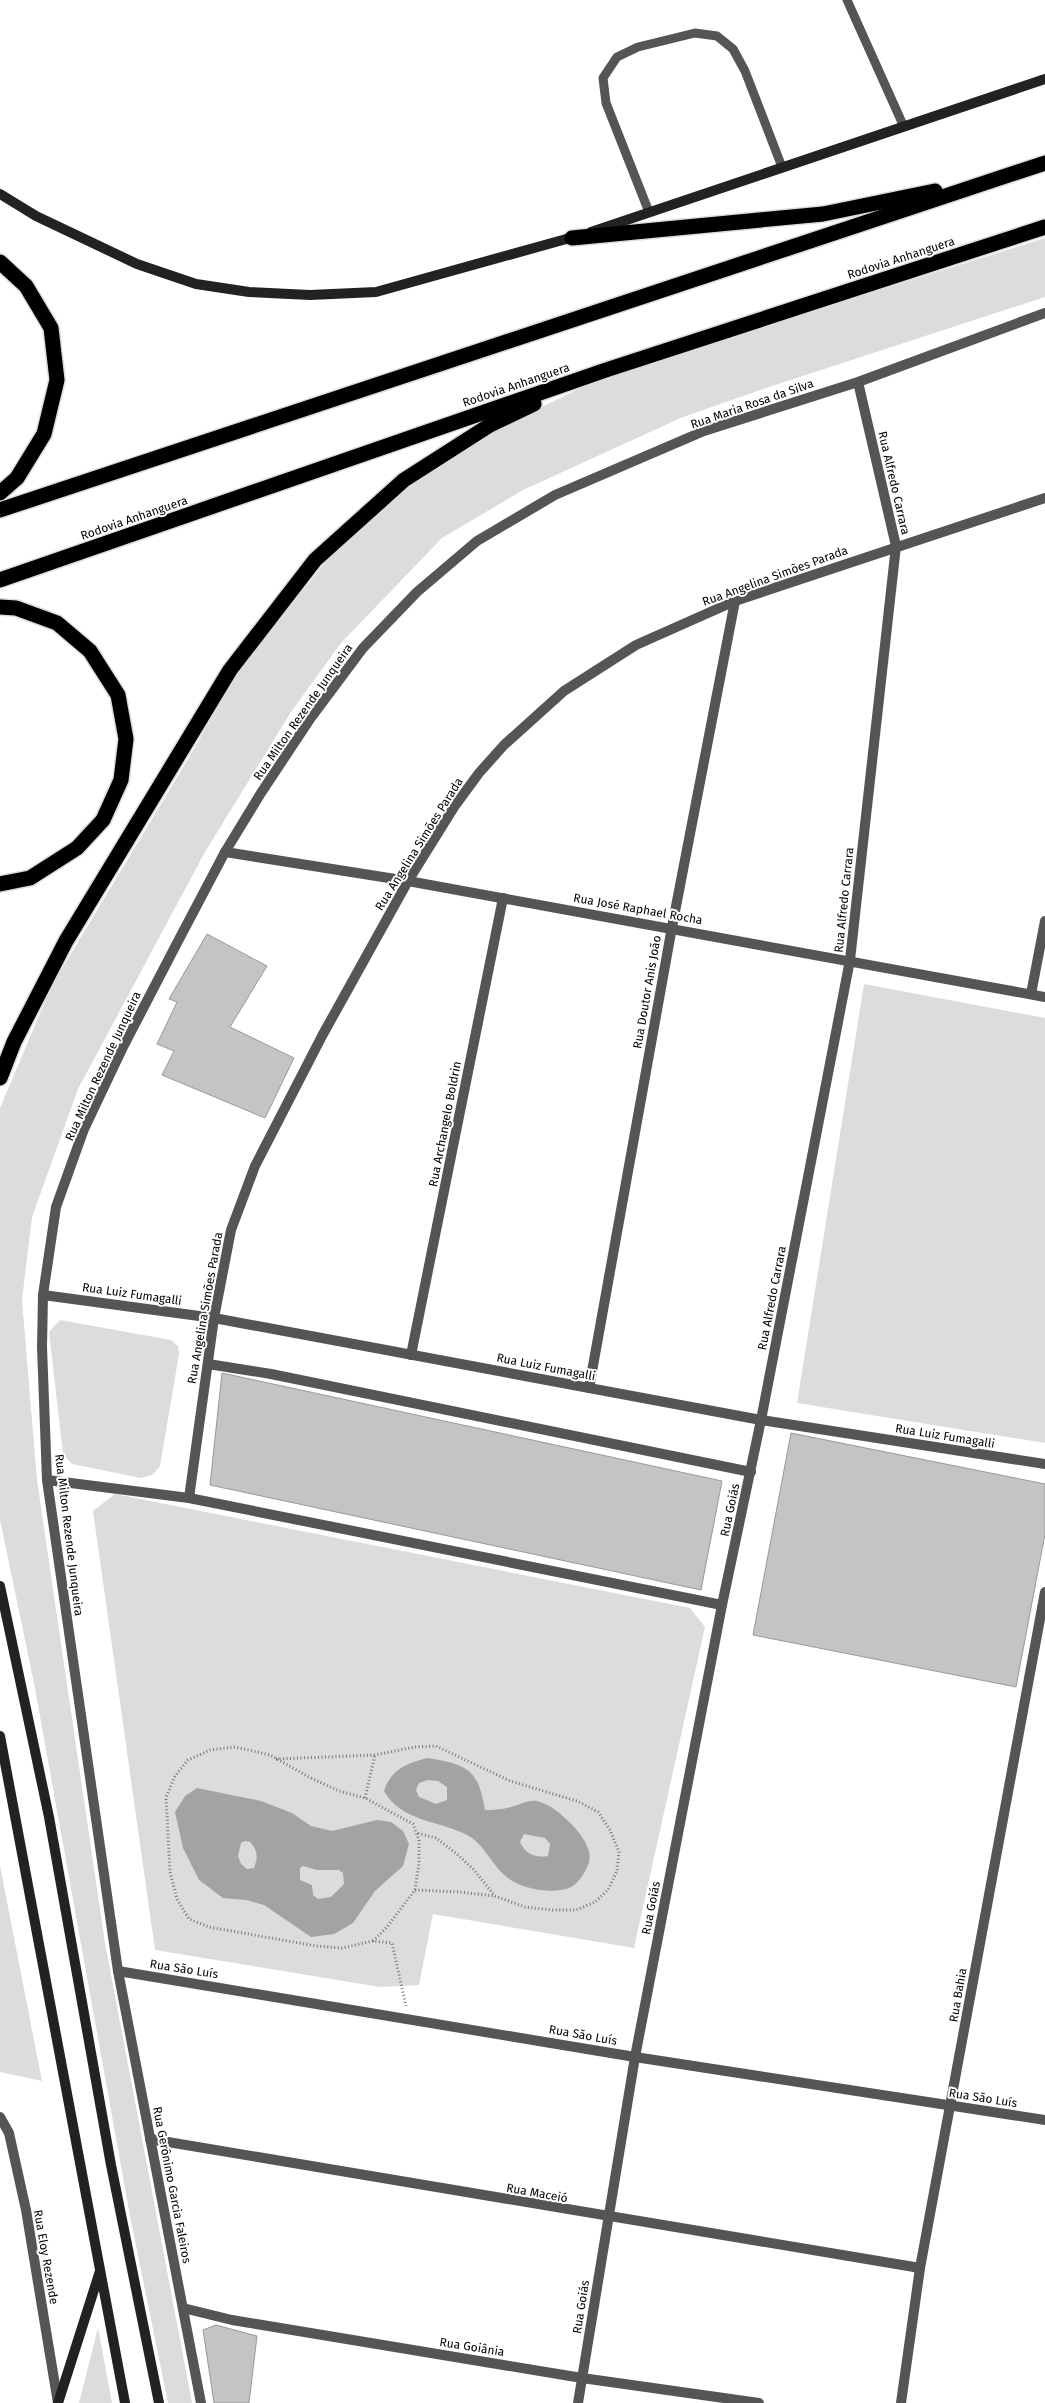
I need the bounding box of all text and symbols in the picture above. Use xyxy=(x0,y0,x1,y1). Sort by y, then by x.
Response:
street label: Rodovia Anhanguera xyxy=(846,234,956,282)
street label: Rodovia Anhanguera xyxy=(461,360,571,410)
street label: Rua Maria Rosa da Silva xyxy=(689,376,815,432)
street label: Rua Alfredo Carrara xyxy=(875,430,913,536)
street label: Rodovia Anhanguera xyxy=(79,493,189,543)
street label: Rua Angelina Simões Parada xyxy=(700,543,850,609)
street label: Rua Milton Rezende Junqueira xyxy=(250,641,356,783)
street label: Rua Angelina Simões Parada xyxy=(372,775,466,913)
street label: Rua Alfredo Carrara xyxy=(832,847,856,953)
street label: Rua José Raphael Rocha xyxy=(572,891,704,927)
street label: Rua Doutor Anis João xyxy=(630,934,664,1050)
street label: Rua Milton Rezende Junqueira xyxy=(62,989,144,1143)
street label: Rua Archangelo Boldrin xyxy=(426,1060,464,1188)
street label: Rua Angelina Simões Parada xyxy=(185,1231,225,1385)
street label: Rua Alfredo Carrara xyxy=(755,1245,789,1351)
street label: Rua Luiz Fumagalli xyxy=(81,1280,183,1308)
street label: Rua Luiz Fumagalli xyxy=(495,1351,597,1383)
street label: Rua Luiz Fumagalli xyxy=(894,1421,996,1451)
street label: Rua Milton Rezende Junqueira xyxy=(52,1453,86,1617)
street label: Rua Goiás xyxy=(718,1482,743,1538)
street label: Rua Goiás xyxy=(639,1880,663,1936)
street label: Rua São Luís xyxy=(149,1957,220,1981)
street label: Rua Bahia xyxy=(946,1967,970,2023)
street label: Rua São Luís xyxy=(548,2022,619,2048)
street label: Rua São Luís xyxy=(948,2086,1019,2110)
street label: Rua Gerônimo Garcia Faleiros xyxy=(150,2105,194,2265)
street label: Rua Maceió xyxy=(505,2181,569,2205)
street label: Rua Eloy Rezende xyxy=(31,2209,61,2305)
street label: Rua Goiás xyxy=(570,2279,592,2335)
street label: Rua Goiânia xyxy=(439,2335,505,2359)

